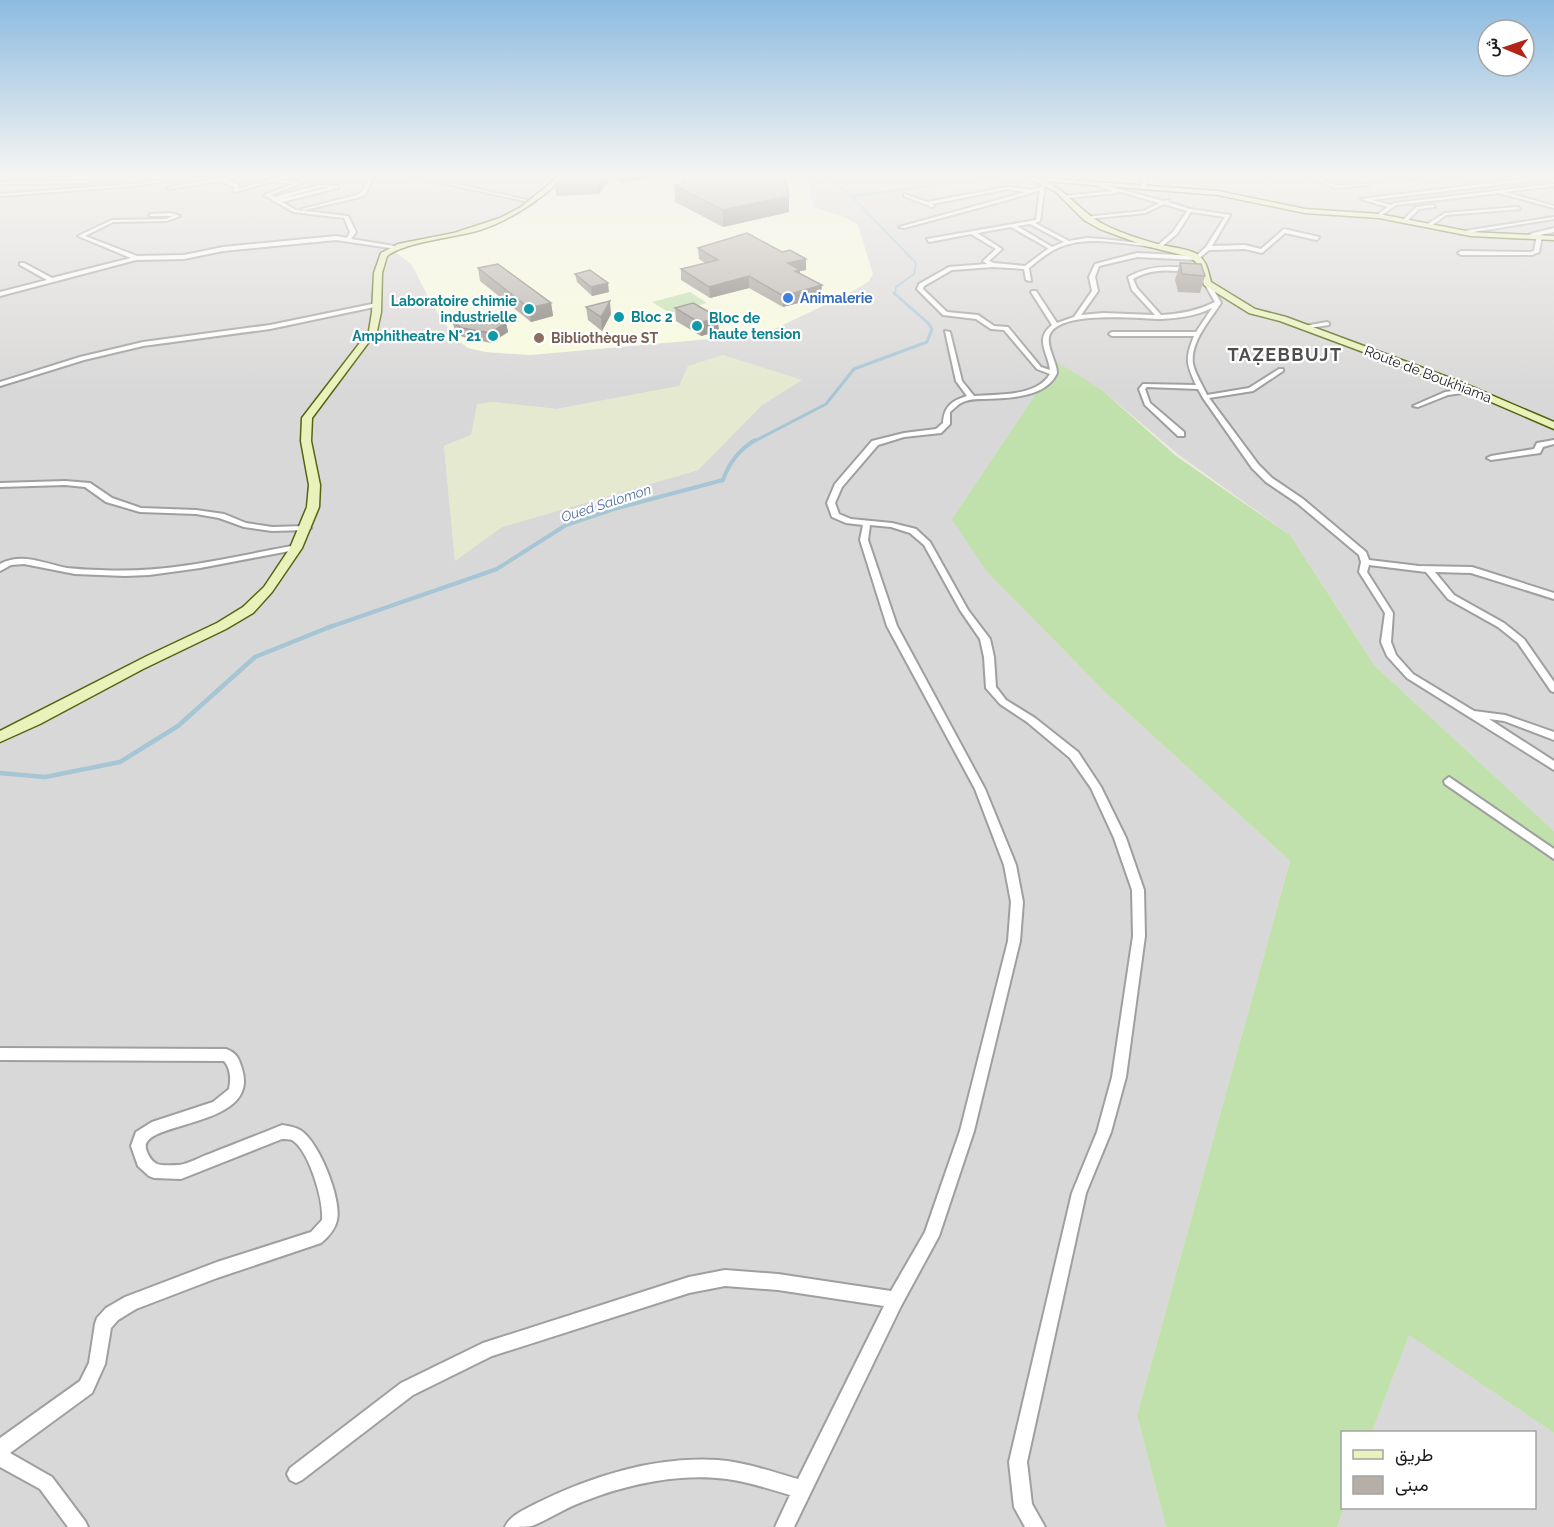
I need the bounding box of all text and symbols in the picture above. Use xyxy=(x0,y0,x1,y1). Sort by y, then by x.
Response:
north arrow xyxy=(1476,18,1536,78)
text: ش xyxy=(1482,38,1501,57)
place label: Animalerie xyxy=(800,290,873,306)
marker: Animalerie xyxy=(781,291,795,305)
place label: Laboratoire chimie industrielle xyxy=(391,293,518,325)
marker: Laboratoire chimie industrielle xyxy=(522,302,536,316)
place label: Bloc 2 xyxy=(631,309,673,325)
marker: Bloc 2 xyxy=(612,310,626,324)
place label: Bloc de haute tension xyxy=(709,310,801,342)
marker: Bloc de haute tension xyxy=(690,319,704,333)
place label: Amphitheatre N° 21 xyxy=(352,328,481,344)
marker: Amphitheatre N° 21 xyxy=(486,329,500,343)
place label: Bibliothèque ST xyxy=(551,330,658,346)
marker: Bibliothèque ST xyxy=(532,331,546,345)
street label: Route de Boukhiama xyxy=(1362,342,1494,406)
district label: TAẒEBBUJT xyxy=(1227,344,1343,365)
water label: Oued Salomon xyxy=(559,481,653,525)
legend xyxy=(1341,1431,1536,1509)
text: طريق xyxy=(1395,1444,1433,1466)
text: مبنى xyxy=(1395,1474,1429,1496)

